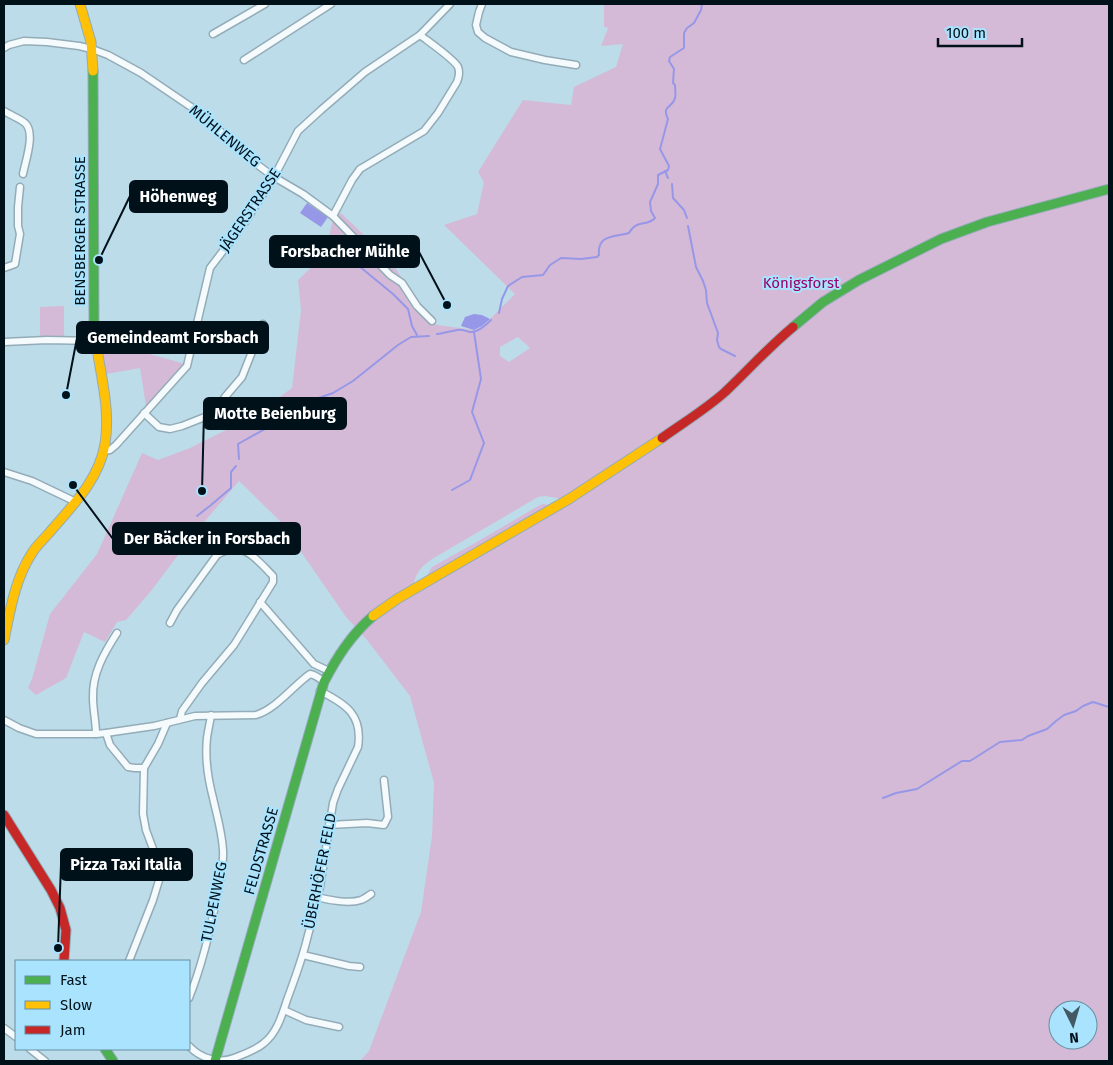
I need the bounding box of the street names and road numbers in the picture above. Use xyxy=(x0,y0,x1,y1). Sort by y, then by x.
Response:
street label: MÜHLENWEG xyxy=(186,101,264,171)
street label: BENSBERGER STRASSE xyxy=(71,156,89,306)
street label: JÄGERSTRASSE xyxy=(215,165,285,255)
street label: FELDSTRASSE xyxy=(240,805,282,897)
street label: ÜBERHÖFER FELD xyxy=(300,812,340,930)
street label: TULPENWEG xyxy=(197,860,231,944)

